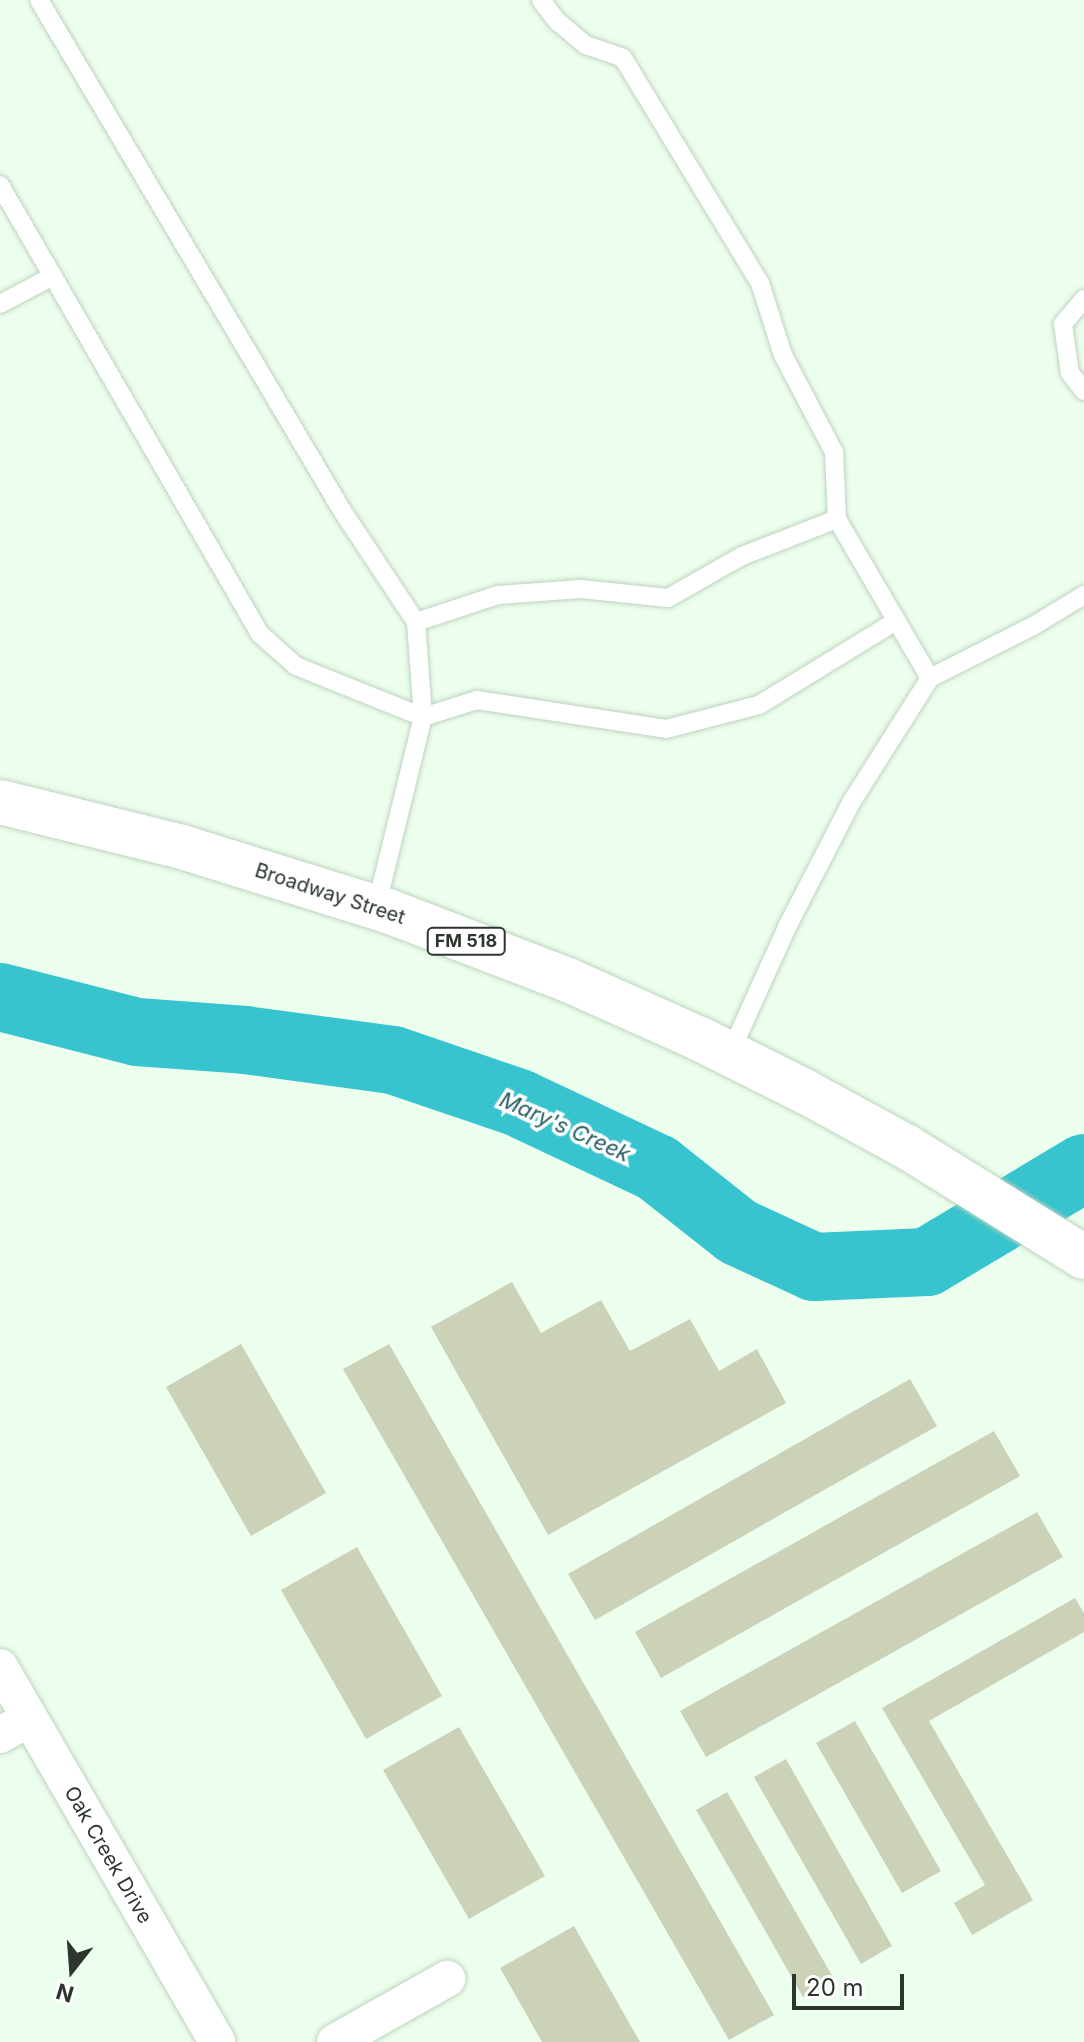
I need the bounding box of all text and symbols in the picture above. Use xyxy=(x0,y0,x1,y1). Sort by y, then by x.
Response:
street label: Broadway Street xyxy=(252,858,408,930)
road number: FM 518 xyxy=(426,927,506,955)
water label: Mary's Creek xyxy=(496,1086,634,1168)
street label: Oak Creek Drive xyxy=(59,1782,157,1928)
north arrow xyxy=(32,1930,112,2010)
scale bar xyxy=(796,1958,908,2008)
text: 20 m xyxy=(806,1973,864,2002)
text: N xyxy=(53,1978,77,2008)

